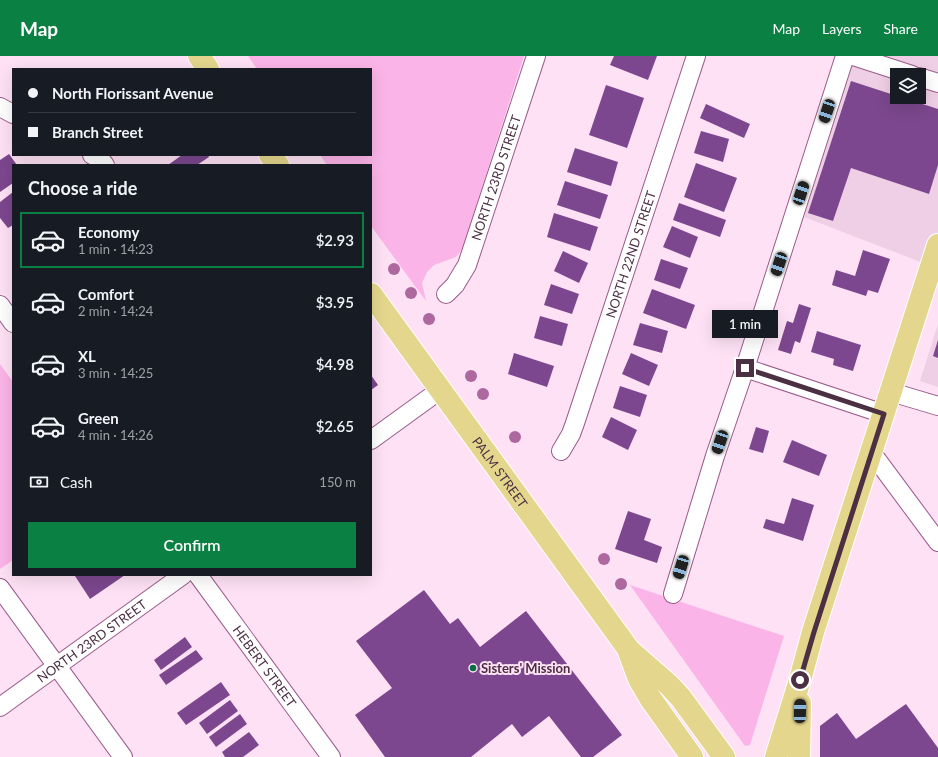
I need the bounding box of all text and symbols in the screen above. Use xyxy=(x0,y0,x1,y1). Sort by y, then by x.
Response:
text: Map xyxy=(20,17,58,40)
text: Map xyxy=(772,20,800,37)
text: Layers xyxy=(822,20,862,37)
text: Share xyxy=(884,20,918,37)
map controls xyxy=(890,68,926,104)
button: layers xyxy=(890,68,926,104)
text: North Florissant Avenue xyxy=(52,84,214,102)
car xyxy=(818,98,836,124)
street label: NORTH 23RD STREET xyxy=(468,113,524,243)
text: Branch Street xyxy=(52,123,143,141)
text: Choose a ride xyxy=(28,177,137,199)
car xyxy=(792,180,810,206)
street label: NORTH 22ND STREET xyxy=(602,188,659,320)
icon: car xyxy=(30,222,66,258)
text: Economy xyxy=(78,223,139,241)
text: $2.93 xyxy=(316,231,354,249)
text: 1 min · 14:23 xyxy=(78,241,153,257)
car xyxy=(770,251,788,277)
icon: car xyxy=(30,284,66,320)
text: Comfort xyxy=(78,285,134,303)
text: $3.95 xyxy=(316,293,354,311)
text: 2 min · 14:24 xyxy=(78,303,153,319)
callout: 1 min xyxy=(712,310,778,338)
text: 1 min xyxy=(729,316,761,332)
icon: car xyxy=(30,346,66,382)
text: XL xyxy=(78,347,96,365)
text: $4.98 xyxy=(316,355,354,373)
route end xyxy=(736,359,754,377)
text: 3 min · 14:25 xyxy=(78,365,153,381)
icon: car xyxy=(30,408,66,444)
text: Green xyxy=(78,409,119,427)
text: $2.65 xyxy=(316,417,354,435)
text: 4 min · 14:26 xyxy=(78,427,153,443)
car xyxy=(710,429,730,455)
street label: PALM STREET xyxy=(469,434,531,511)
icon: cash xyxy=(28,471,50,493)
text: Cash xyxy=(60,473,92,491)
text: 150 m xyxy=(319,474,356,490)
button: Confirm xyxy=(28,522,356,568)
car xyxy=(672,554,690,580)
street label: NORTH 23RD STREET xyxy=(34,596,150,686)
street label: HEBERT STREET xyxy=(229,622,300,711)
place label: Sisters' Mission xyxy=(481,660,570,676)
marker: Sisters' Mission xyxy=(468,663,478,673)
route start xyxy=(791,671,809,689)
car xyxy=(794,699,806,723)

